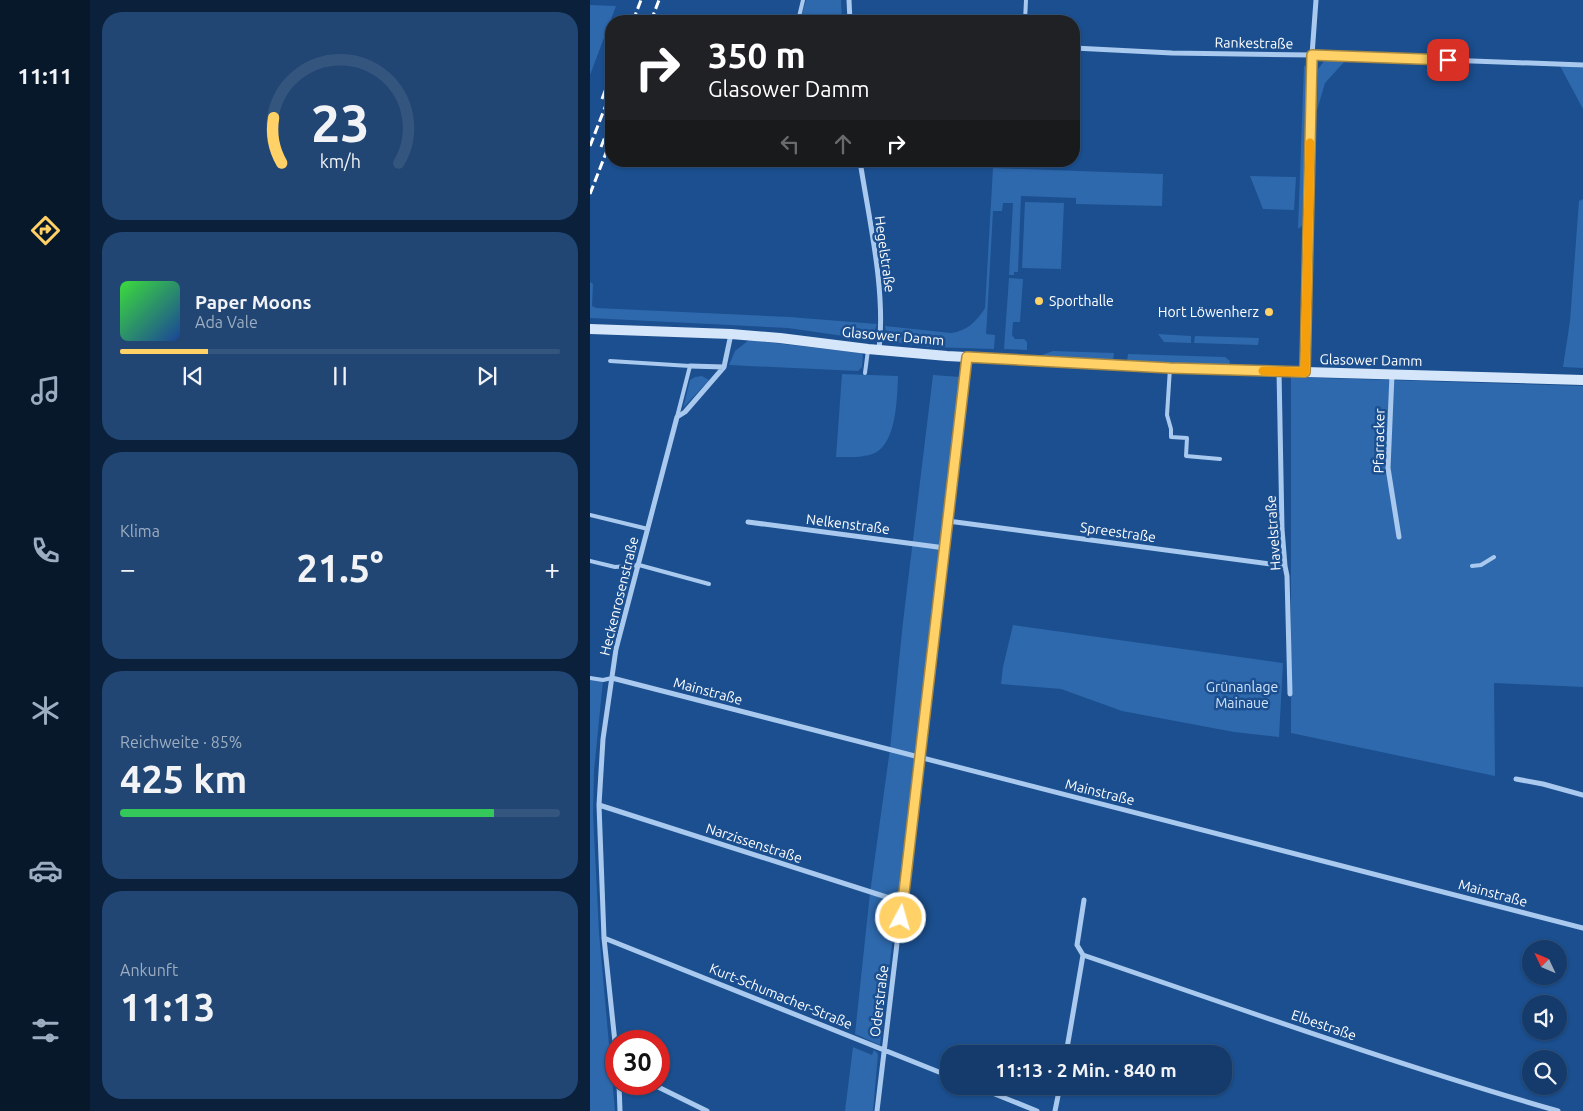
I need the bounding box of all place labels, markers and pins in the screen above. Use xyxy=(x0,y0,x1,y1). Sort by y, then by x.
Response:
pin xyxy=(1427,39,1469,81)
place label: Sporthalle xyxy=(1049,293,1114,309)
marker: Sporthalle xyxy=(1033,295,1045,307)
place label: Hort Löwenherz xyxy=(1158,304,1259,320)
marker: Hort Löwenherz xyxy=(1263,306,1275,318)

